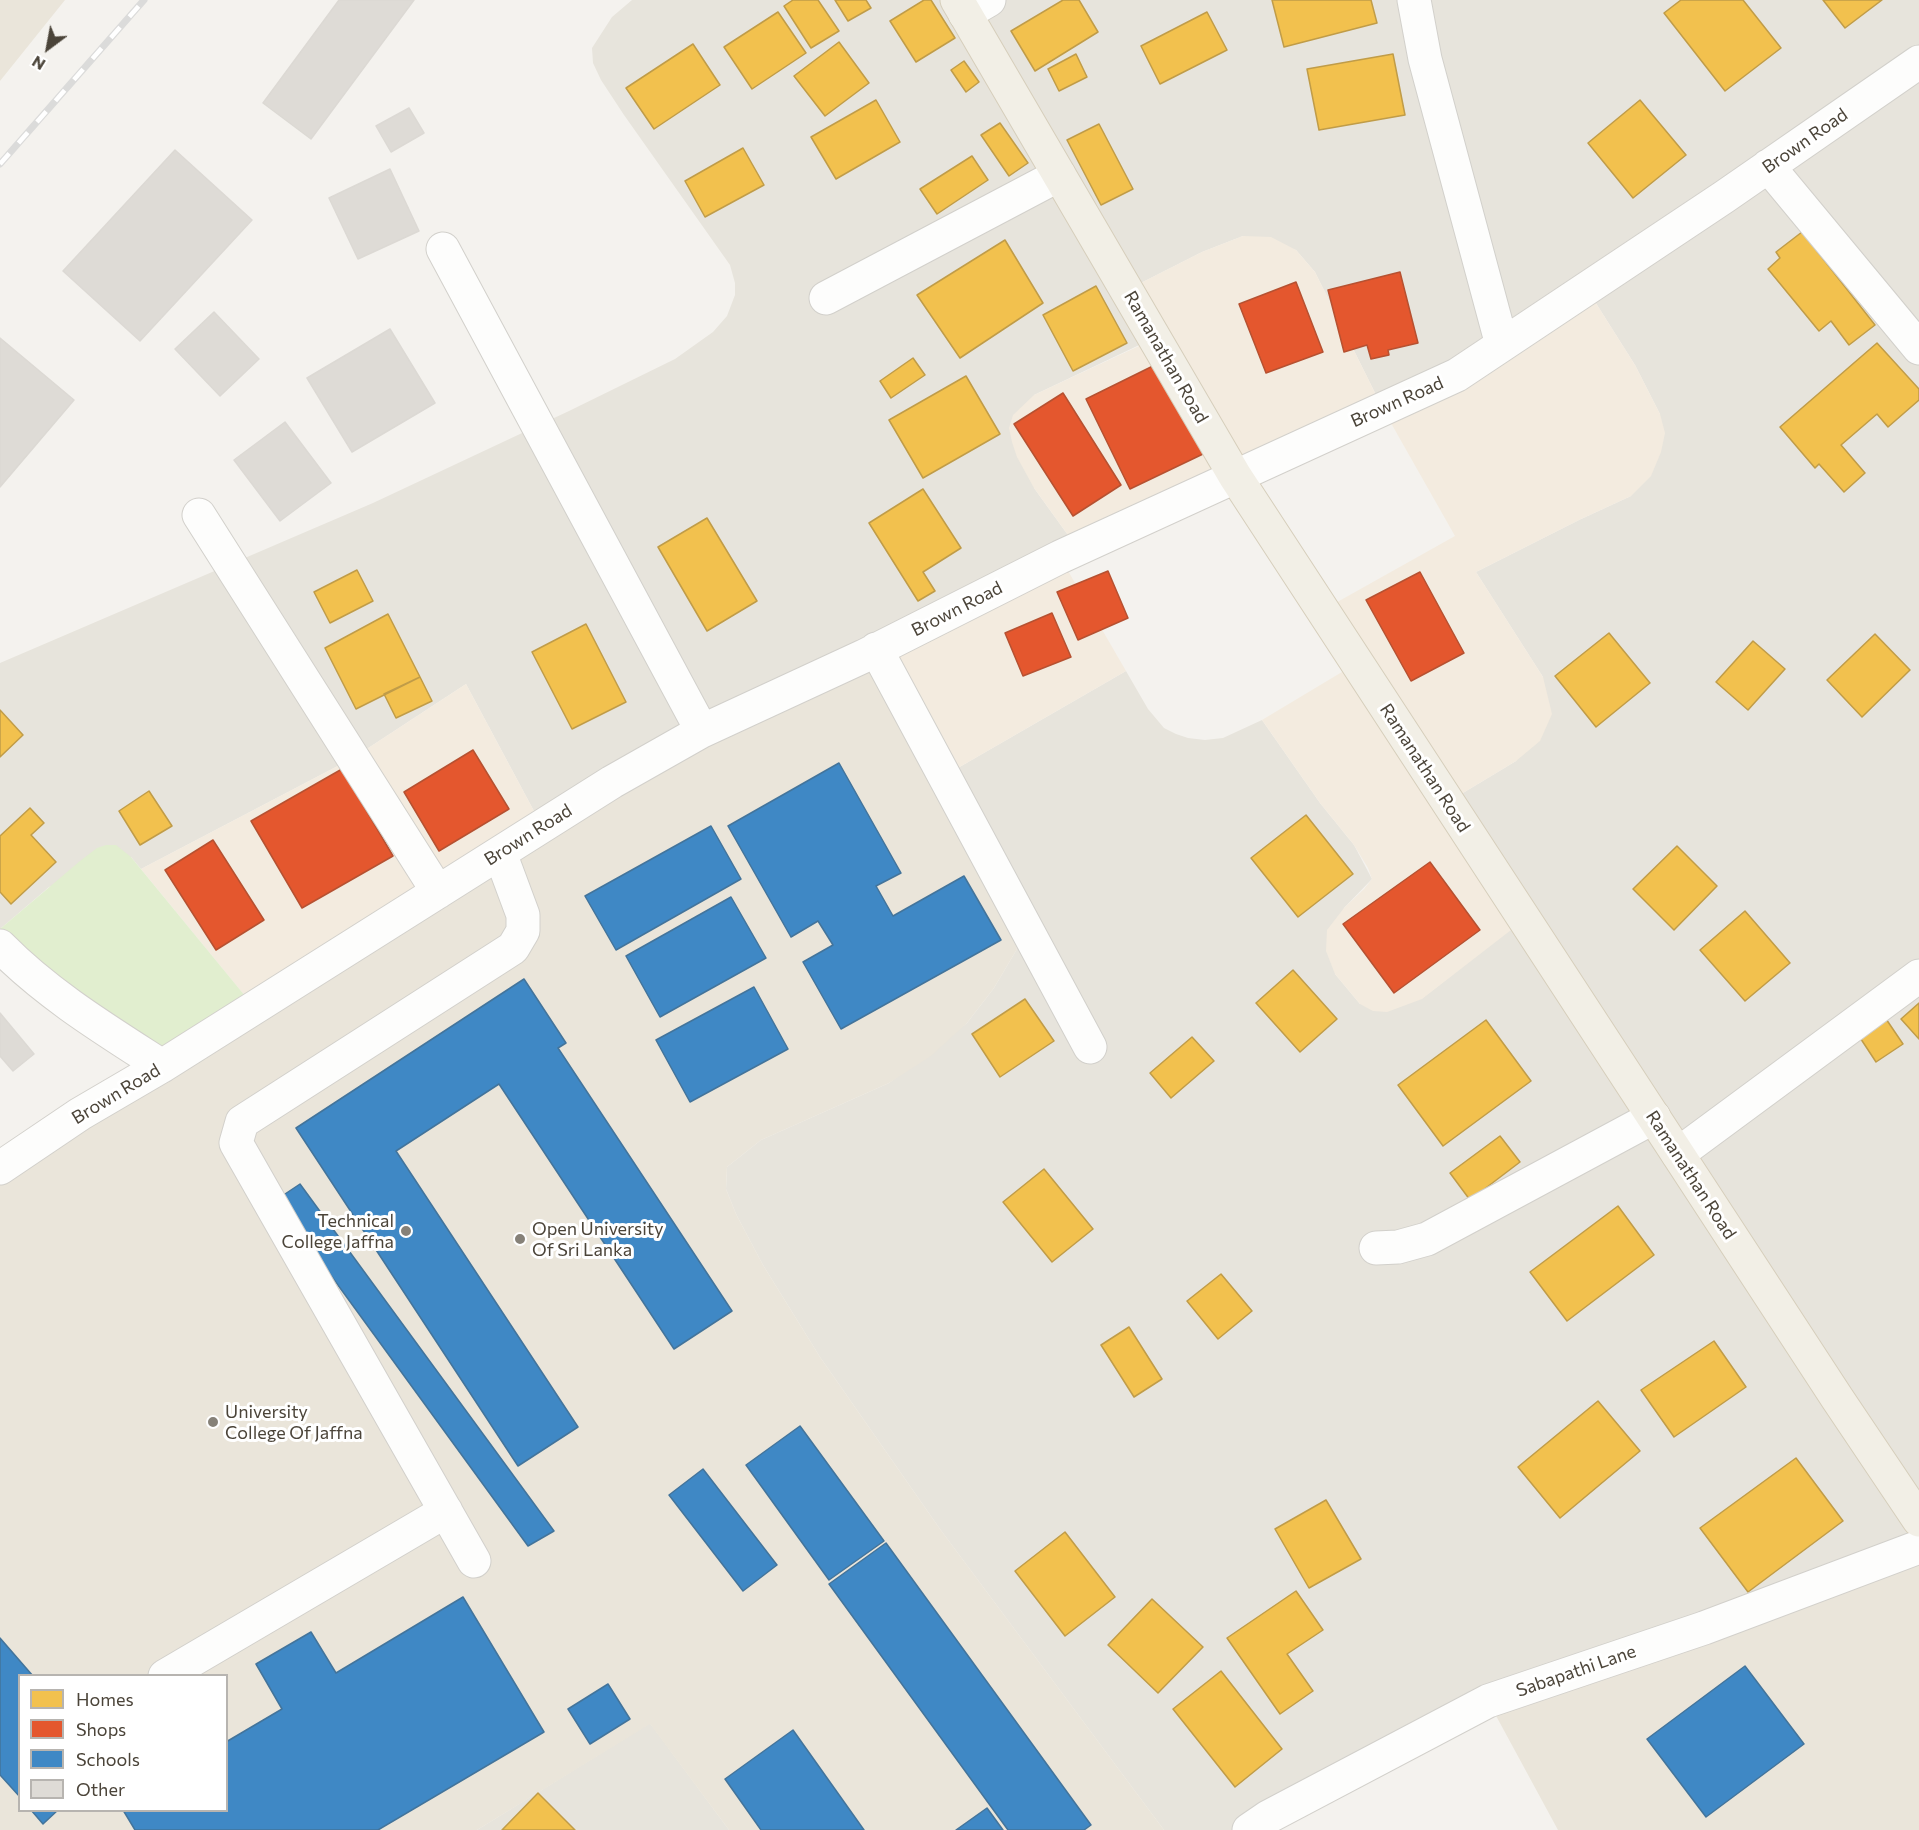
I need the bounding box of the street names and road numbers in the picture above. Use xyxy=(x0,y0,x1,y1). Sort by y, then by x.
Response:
street label: Brown Road xyxy=(1758,104,1852,178)
street label: Ramanathan Road xyxy=(1119,287,1213,427)
street label: Brown Road xyxy=(1347,372,1447,432)
street label: Brown Road xyxy=(908,577,1006,641)
street label: Ramanathan Road xyxy=(1375,700,1475,836)
street label: Brown Road xyxy=(480,800,576,870)
street label: Brown Road xyxy=(68,1059,164,1129)
street label: Ramanathan Road xyxy=(1641,1107,1741,1243)
street label: Sabapathi Lane xyxy=(1513,1640,1639,1702)

